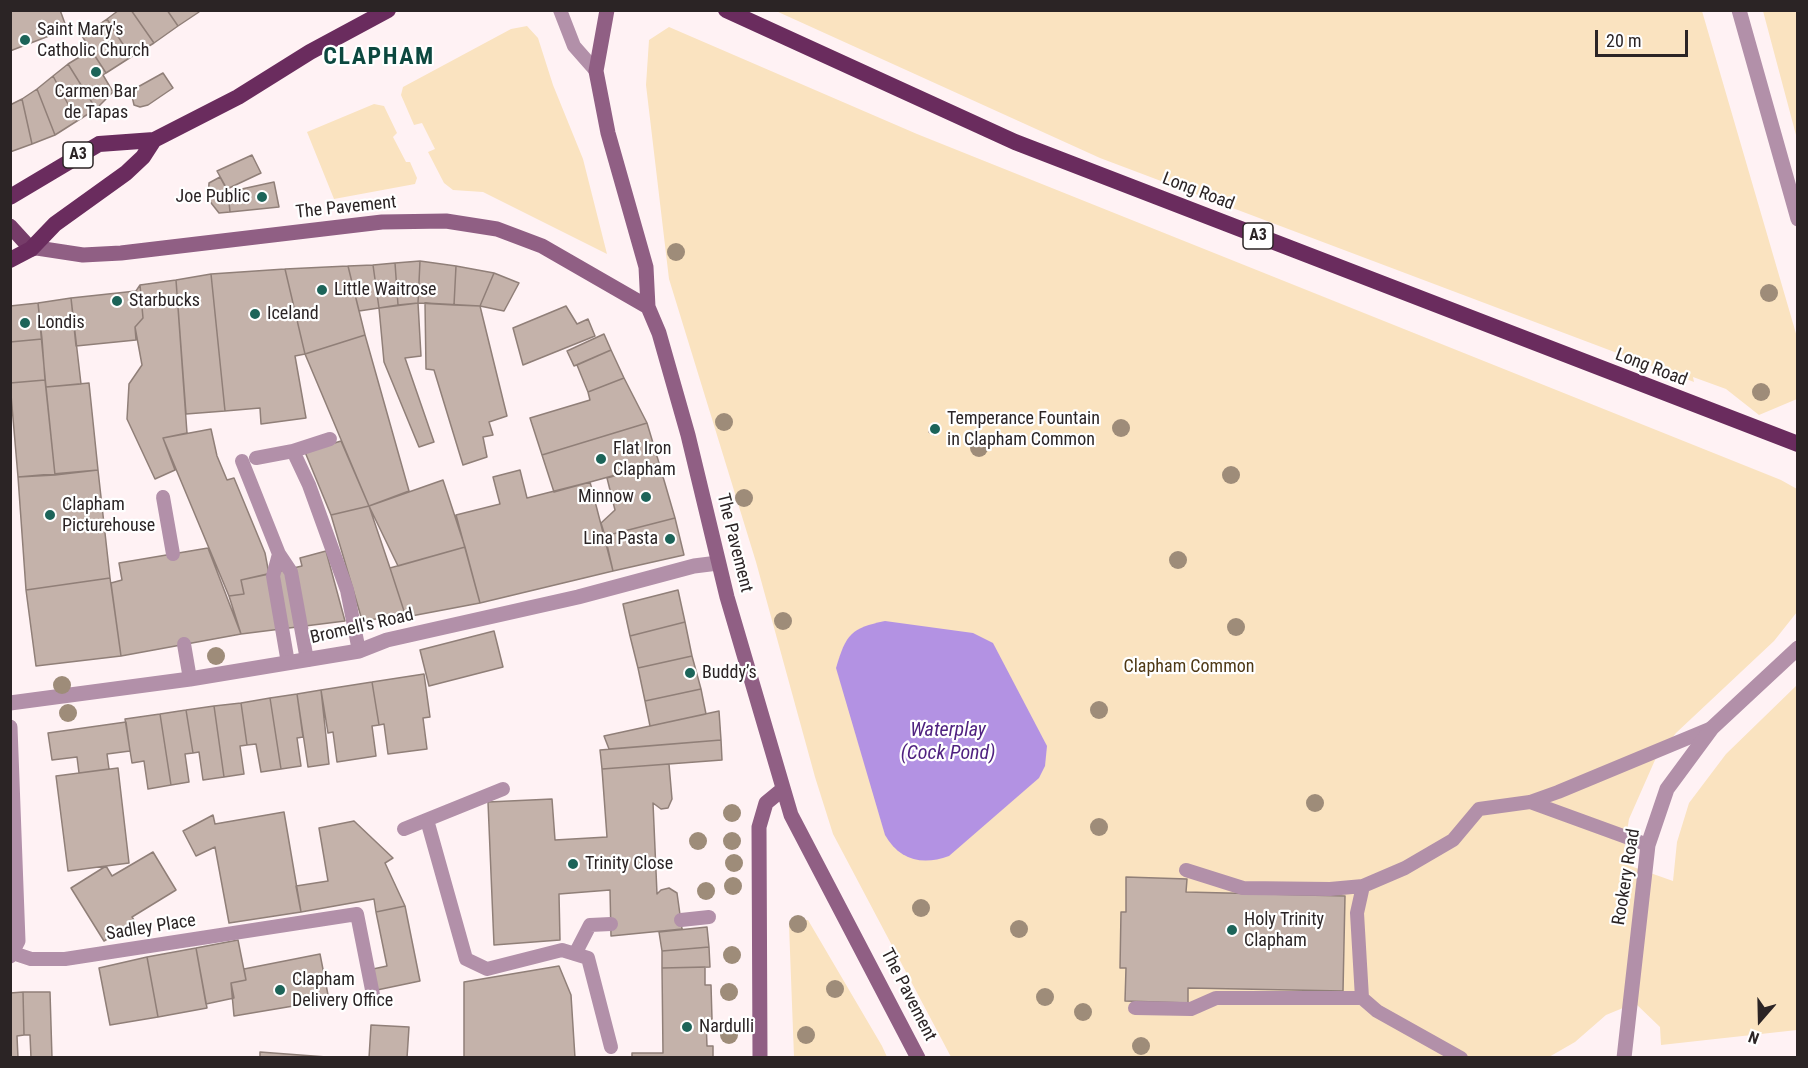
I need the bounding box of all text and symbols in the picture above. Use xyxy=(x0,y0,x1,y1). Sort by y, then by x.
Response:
scale bar xyxy=(1598,18,1691,56)
place label: Saint Mary's Catholic Church xyxy=(37,19,150,62)
text: 20 m xyxy=(1606,30,1641,51)
marker: Saint Mary's Catholic Church xyxy=(18,33,32,47)
district label: CLAPHAM xyxy=(323,44,435,72)
marker: Carmen Bar de Tapas xyxy=(89,65,103,79)
place label: Carmen Bar de Tapas xyxy=(54,81,138,124)
road number: A3 xyxy=(63,142,93,168)
street label: Long Road xyxy=(1159,168,1237,216)
place label: Joe Public xyxy=(176,186,250,208)
marker: Joe Public xyxy=(255,190,269,204)
street label: The Pavement xyxy=(295,192,397,224)
road number: A3 xyxy=(1243,223,1273,249)
place label: Little Waitrose xyxy=(334,279,437,301)
marker: Little Waitrose xyxy=(315,283,329,297)
place label: Starbucks xyxy=(129,290,200,312)
marker: Starbucks xyxy=(110,294,124,308)
place label: Iceland xyxy=(267,303,319,325)
marker: Iceland xyxy=(248,307,262,321)
place label: Londis xyxy=(37,312,85,334)
marker: Londis xyxy=(18,316,32,330)
street label: Long Road xyxy=(1612,344,1690,392)
place label: Temperance Fountain in Clapham Common xyxy=(947,408,1100,450)
marker: Temperance Fountain in Clapham Common xyxy=(928,422,942,436)
place label: Flat Iron Clapham xyxy=(613,438,676,480)
marker: Flat Iron Clapham xyxy=(594,452,608,466)
place label: Minnow xyxy=(578,486,634,508)
marker: Minnow xyxy=(639,490,653,504)
street label: The Pavement xyxy=(711,491,757,595)
place label: Clapham Picturehouse xyxy=(62,494,155,536)
marker: Clapham Picturehouse xyxy=(43,508,57,522)
place label: Lina Pasta xyxy=(583,528,658,550)
marker: Lina Pasta xyxy=(663,532,677,546)
street label: Bromell's Road xyxy=(308,605,416,649)
park label: Clapham Common xyxy=(1124,656,1254,678)
place label: Buddy’s xyxy=(702,662,757,684)
marker: Buddy’s xyxy=(683,666,697,680)
water label: Waterplay (Cock Pond) xyxy=(901,719,995,766)
street label: Rookery Road xyxy=(1609,827,1645,927)
place label: Trinity Close xyxy=(585,853,673,875)
marker: Trinity Close xyxy=(566,857,580,871)
place label: Holy Trinity Clapham xyxy=(1244,909,1324,952)
street label: Sadley Place xyxy=(105,910,197,946)
marker: Holy Trinity Clapham xyxy=(1225,923,1239,937)
street label: The Pavement xyxy=(875,945,941,1045)
place label: Clapham Delivery Office xyxy=(292,969,393,1012)
marker: Clapham Delivery Office xyxy=(273,983,287,997)
north arrow xyxy=(1730,990,1790,1050)
place label: Nardulli xyxy=(699,1016,754,1038)
marker: Nardulli xyxy=(680,1020,694,1034)
text: N xyxy=(1746,1027,1762,1048)

